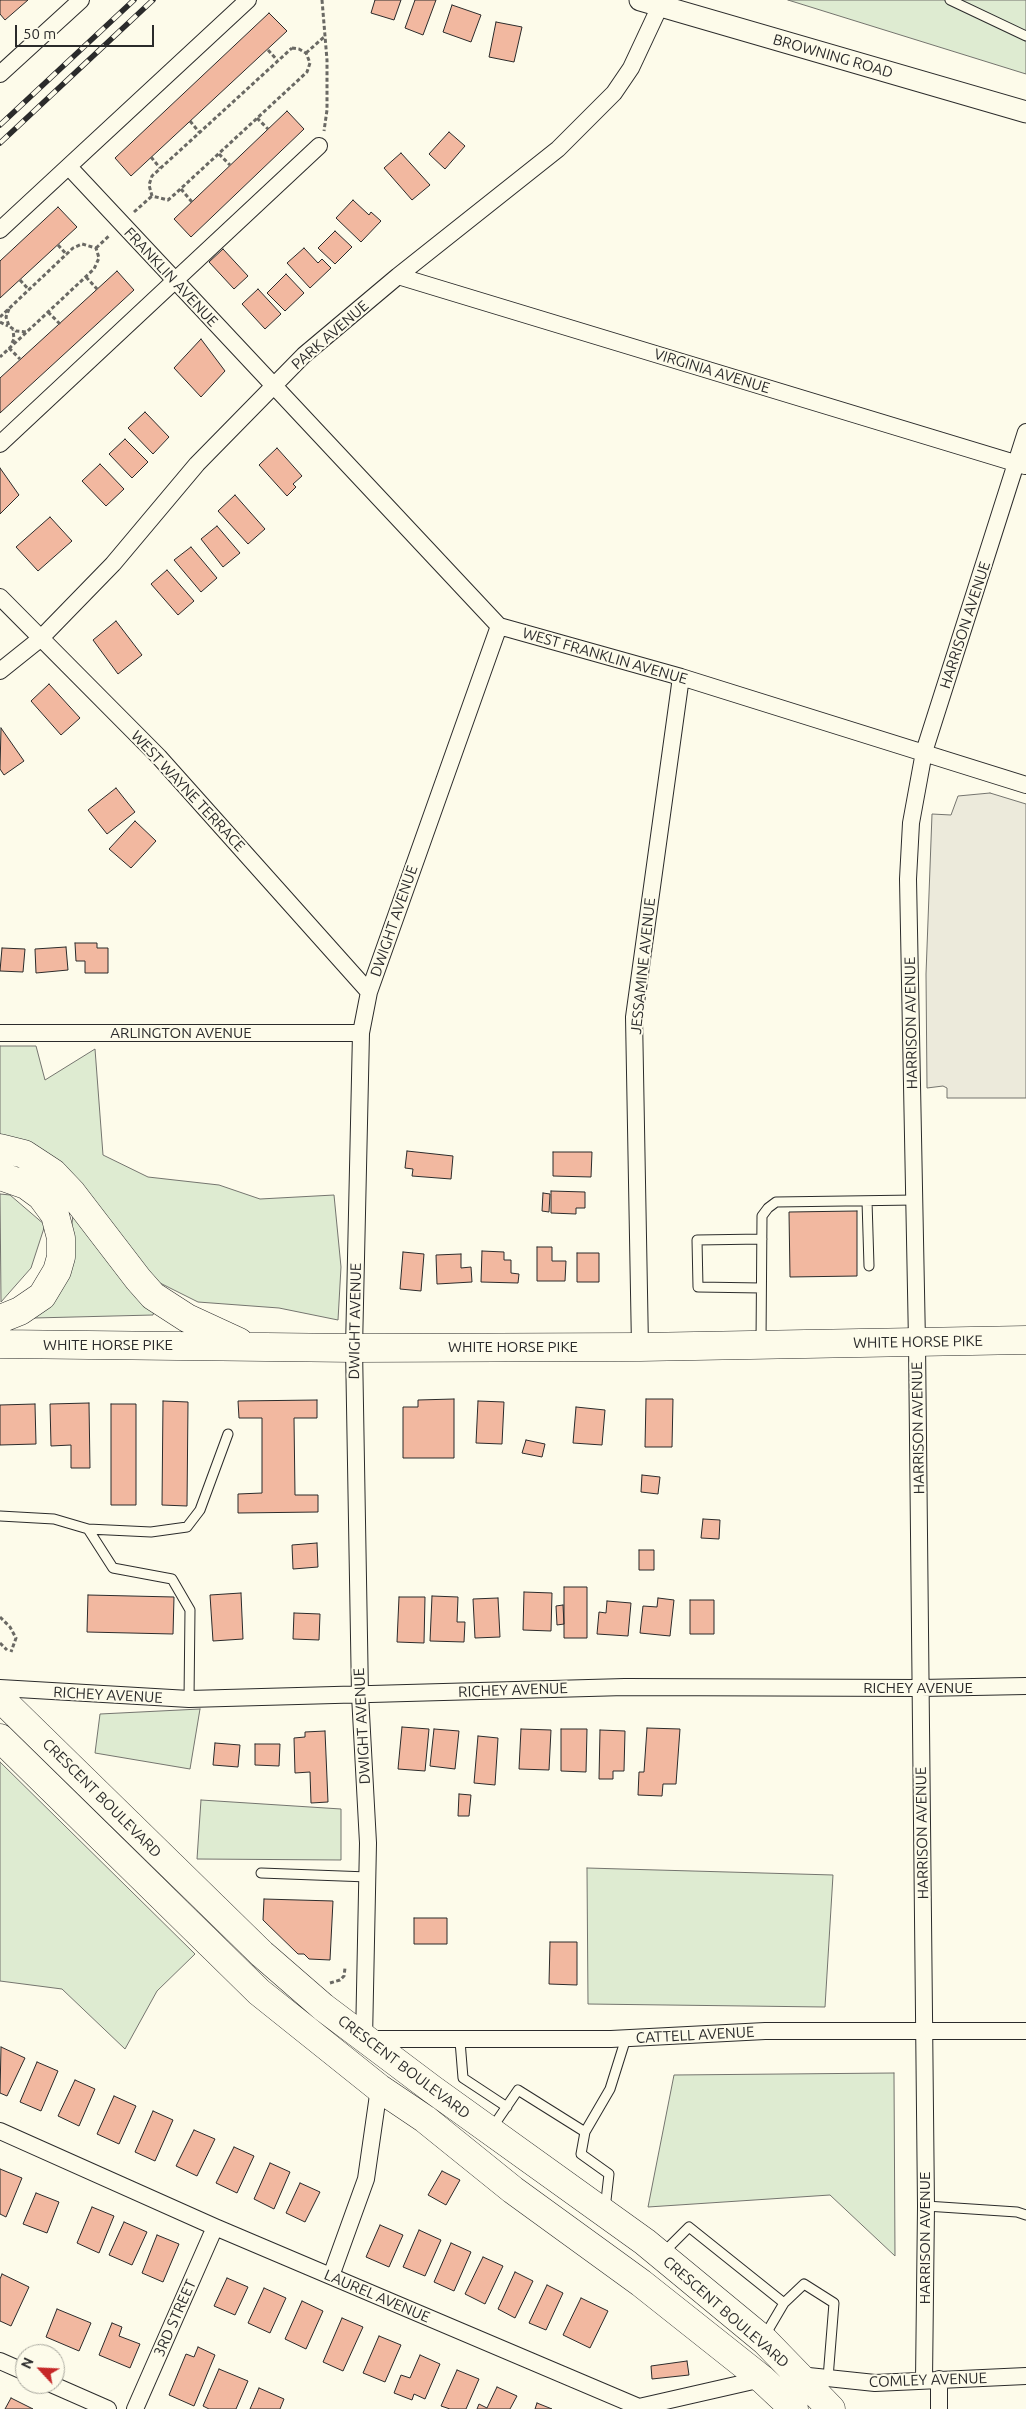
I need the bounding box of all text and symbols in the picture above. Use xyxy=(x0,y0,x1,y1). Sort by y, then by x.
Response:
scale bar xyxy=(18,15,156,47)
text: 50 m xyxy=(23,25,56,42)
street label: BROWNING ROAD xyxy=(771,30,895,82)
street label: FRANKLIN AVENUE xyxy=(120,224,222,330)
street label: PARK AVENUE xyxy=(288,297,372,373)
street label: VIRGINIA AVENUE xyxy=(652,345,772,397)
street label: HARRISON AVENUE xyxy=(936,559,994,691)
street label: WEST FRANKLIN AVENUE xyxy=(520,624,690,688)
street label: WEST WAYNE TERRACE xyxy=(127,727,249,855)
street label: DWIGHT AVENUE xyxy=(367,863,421,979)
street label: JESSAMINE AVENUE xyxy=(627,897,659,1035)
street label: HARRISON AVENUE xyxy=(901,957,921,1089)
street label: ARLINGTON AVENUE xyxy=(110,1024,252,1042)
street label: DWIGHT AVENUE xyxy=(345,1263,365,1379)
street label: WHITE HORSE PIKE xyxy=(853,1332,983,1352)
street label: WHITE HORSE PIKE xyxy=(43,1336,173,1354)
street label: WHITE HORSE PIKE xyxy=(448,1338,578,1356)
street label: HARRISON AVENUE xyxy=(908,1362,928,1494)
street label: DWIGHT AVENUE xyxy=(350,1667,374,1785)
street label: RICHEY AVENUE xyxy=(458,1679,568,1701)
street label: RICHEY AVENUE xyxy=(863,1679,973,1697)
street label: RICHEY AVENUE xyxy=(53,1683,163,1707)
street label: CRESCENT BOULEVARD xyxy=(39,1735,165,1861)
street label: HARRISON AVENUE xyxy=(912,1767,932,1899)
street label: CRESCENT BOULEVARD xyxy=(334,2011,474,2123)
street label: CATTELL AVENUE xyxy=(635,2023,755,2047)
street label: HARRISON AVENUE xyxy=(916,2172,934,2304)
street label: CRESCENT BOULEVARD xyxy=(659,2252,793,2372)
street label: LAUREL AVENUE xyxy=(321,2266,433,2326)
street label: 3RD STREET xyxy=(150,2277,200,2359)
north arrow xyxy=(15,2344,65,2394)
text: N xyxy=(18,2355,37,2371)
street label: COMLEY AVENUE xyxy=(869,2369,987,2391)

